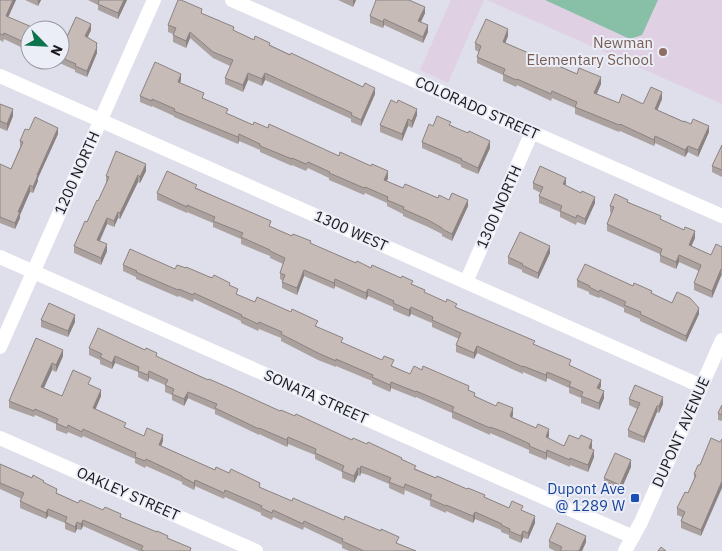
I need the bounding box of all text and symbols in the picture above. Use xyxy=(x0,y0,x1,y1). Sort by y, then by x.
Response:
north arrow xyxy=(20,20,70,70)
place label: Newman Elementary School xyxy=(526,33,653,69)
text: N xyxy=(47,42,67,59)
marker: Newman Elementary School xyxy=(657,46,669,58)
street label: COLORADO STREET xyxy=(412,72,542,144)
street label: 1200 NORTH xyxy=(50,128,103,217)
street label: 1300 NORTH xyxy=(472,162,525,251)
street label: 1300 WEST xyxy=(311,206,391,255)
street label: SONATA STREET xyxy=(261,365,372,428)
street label: DUPONT AVENUE xyxy=(648,374,713,490)
street label: OAKLEY STREET xyxy=(74,462,183,525)
place label: Dupont Ave @ 1289 W xyxy=(547,479,626,515)
marker: Dupont Ave @ 1289 W xyxy=(629,492,641,504)

